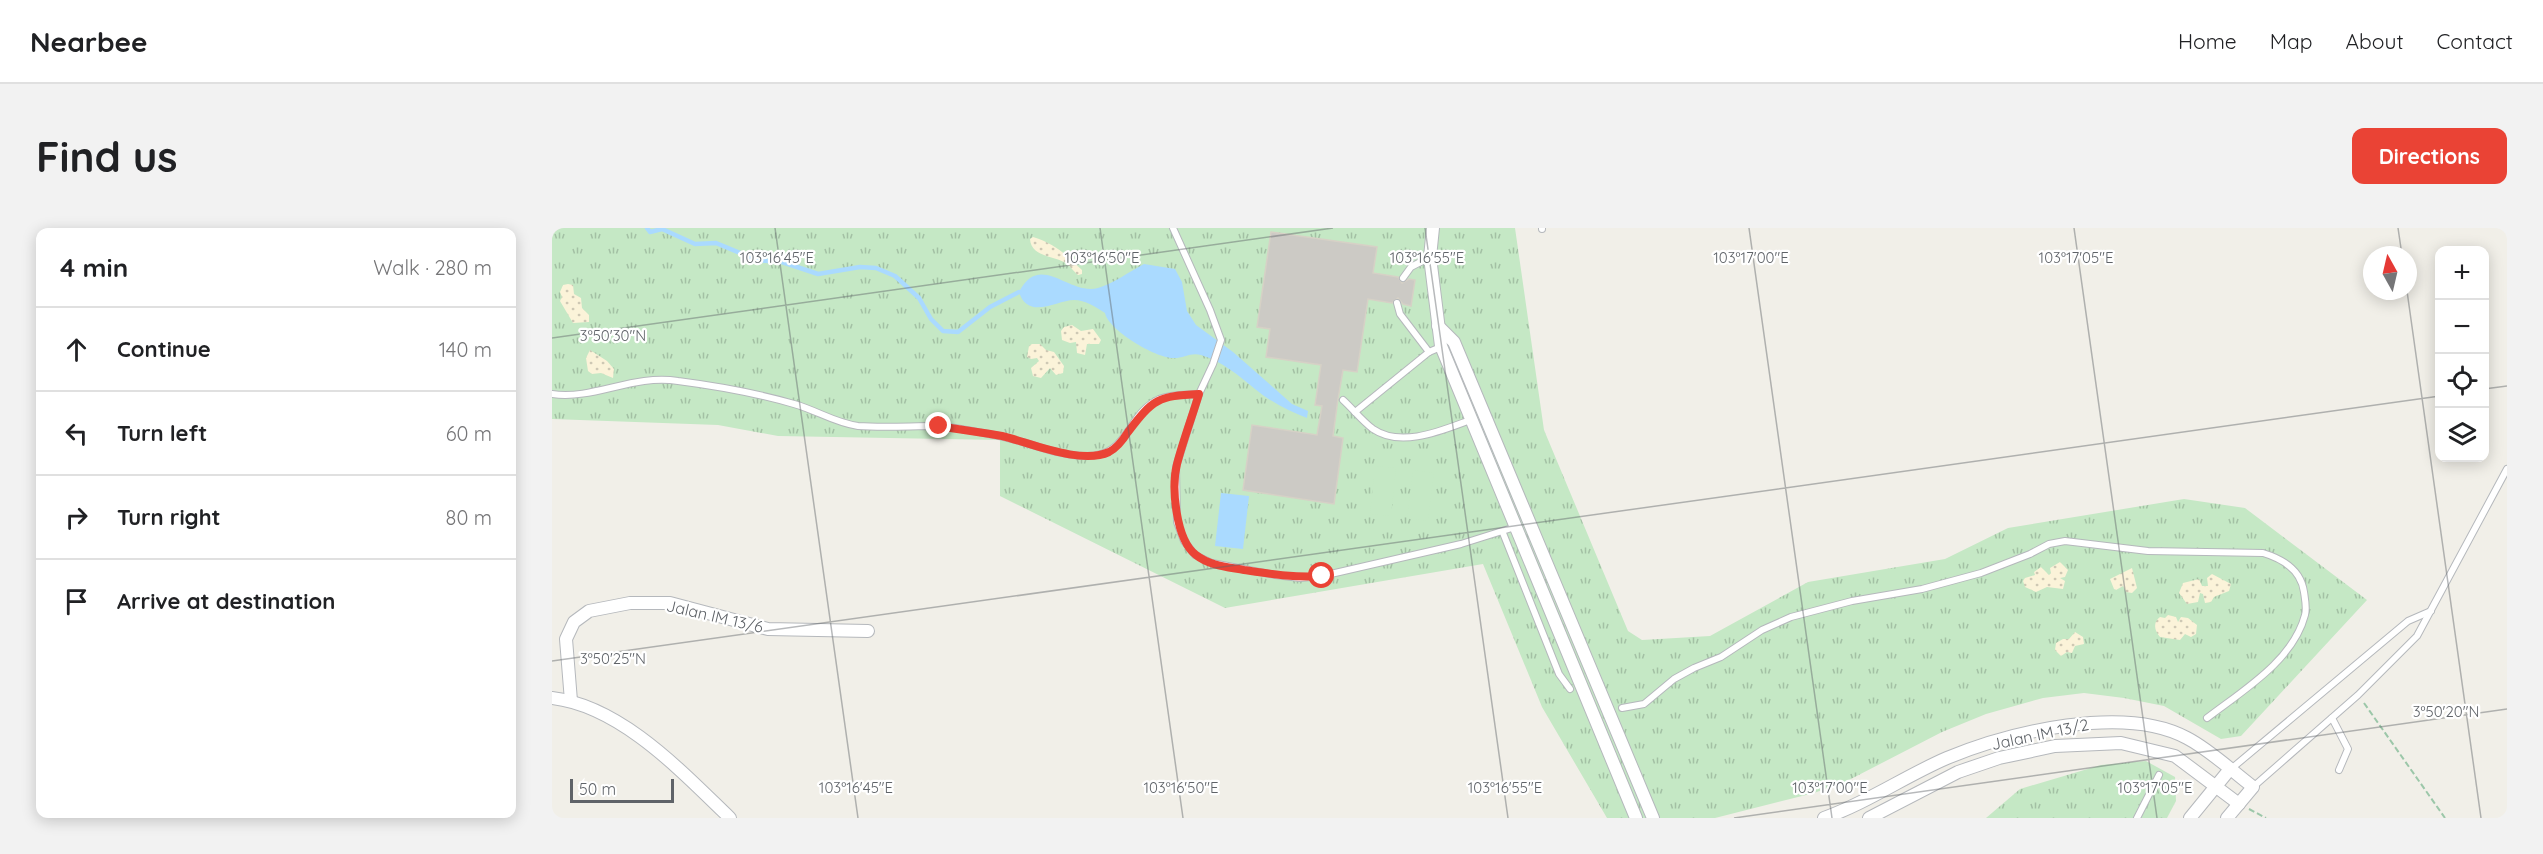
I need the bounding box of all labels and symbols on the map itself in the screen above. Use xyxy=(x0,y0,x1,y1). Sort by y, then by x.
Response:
north arrow xyxy=(2363,246,2417,300)
text: 103°16'45"E xyxy=(740,248,814,267)
text: 103°16'50"E xyxy=(1064,248,1140,267)
text: 103°16'55"E xyxy=(1390,248,1464,267)
text: 103°17'00"E xyxy=(1713,248,1789,267)
text: 103°17'05"E xyxy=(2039,248,2113,267)
text: 3°50'30"N xyxy=(580,326,646,345)
route end xyxy=(925,412,951,438)
route start xyxy=(1308,562,1334,588)
street label: Jalan IM 13/6 xyxy=(665,595,766,637)
text: 3°50'25"N xyxy=(580,649,646,668)
text: 3°50'20"N xyxy=(2413,702,2479,721)
street label: Jalan IM 13/2 xyxy=(1990,714,2091,754)
scale bar xyxy=(570,776,674,804)
text: 103°16'45"E xyxy=(819,778,893,797)
text: 103°16'50"E xyxy=(1143,778,1219,797)
text: 103°16'55"E xyxy=(1468,778,1542,797)
text: 103°17'00"E xyxy=(1792,778,1868,797)
text: 103°17'05"E xyxy=(2118,778,2192,797)

